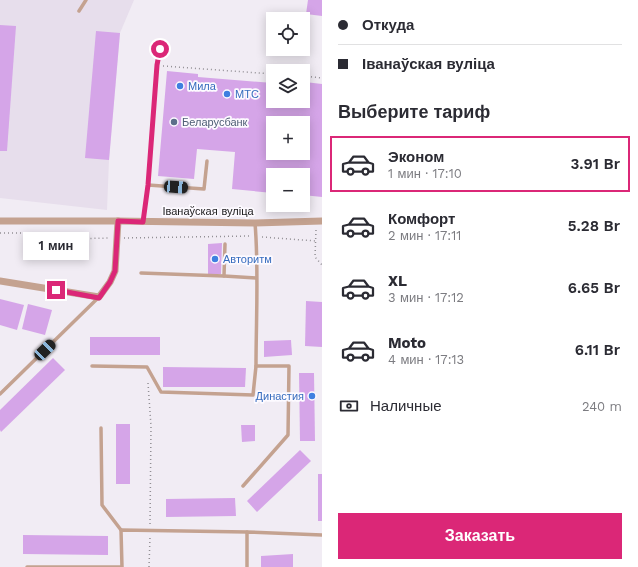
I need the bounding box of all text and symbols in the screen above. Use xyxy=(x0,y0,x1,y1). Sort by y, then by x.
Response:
map controls xyxy=(266,12,310,212)
button: locate xyxy=(266,12,310,56)
text: Откуда xyxy=(362,16,414,34)
route start xyxy=(151,40,169,58)
text: Іванаўская вуліца xyxy=(362,55,495,73)
button: layers xyxy=(266,64,310,108)
place label: Мила xyxy=(188,80,217,93)
marker: Мила xyxy=(175,81,185,91)
place label: МТС xyxy=(235,88,259,101)
marker: МТС xyxy=(222,89,232,99)
text: Выберите тариф xyxy=(338,101,490,122)
place label: Беларусбанк xyxy=(182,116,248,129)
button: + xyxy=(266,116,310,160)
marker: Беларусбанк xyxy=(169,117,179,127)
icon: car xyxy=(340,146,376,182)
text: Эконом xyxy=(388,148,444,166)
text: 3.91 Br xyxy=(570,155,620,173)
text: 1 мин · 17:10 xyxy=(388,166,462,181)
button: − xyxy=(266,168,310,212)
car xyxy=(164,180,188,194)
street label: Іванаўская вуліца xyxy=(162,205,254,218)
icon: car xyxy=(340,208,376,244)
text: Комфорт xyxy=(388,210,455,228)
text: 5.28 Br xyxy=(568,217,620,235)
text: 2 мин · 17:11 xyxy=(388,228,461,243)
callout: 1 мин xyxy=(23,232,89,260)
text: 1 мин xyxy=(39,238,73,253)
place label: Авторитм xyxy=(223,253,272,266)
marker: Авторитм xyxy=(210,254,220,264)
icon: car xyxy=(340,270,376,306)
text: XL xyxy=(388,272,407,290)
text: 6.65 Br xyxy=(568,279,620,297)
route end xyxy=(47,281,65,299)
text: 3 мин · 17:12 xyxy=(388,290,464,305)
icon: car xyxy=(340,332,376,368)
text: Moto xyxy=(388,334,426,352)
car xyxy=(32,337,58,363)
text: 6.11 Br xyxy=(575,341,620,359)
text: 4 мин · 17:13 xyxy=(388,352,464,367)
place label: Династия xyxy=(256,390,304,403)
marker: Династия xyxy=(307,391,317,401)
icon: cash xyxy=(338,395,360,417)
text: Наличные xyxy=(370,397,442,415)
text: 240 m xyxy=(582,399,622,414)
button: Заказать xyxy=(338,513,622,559)

